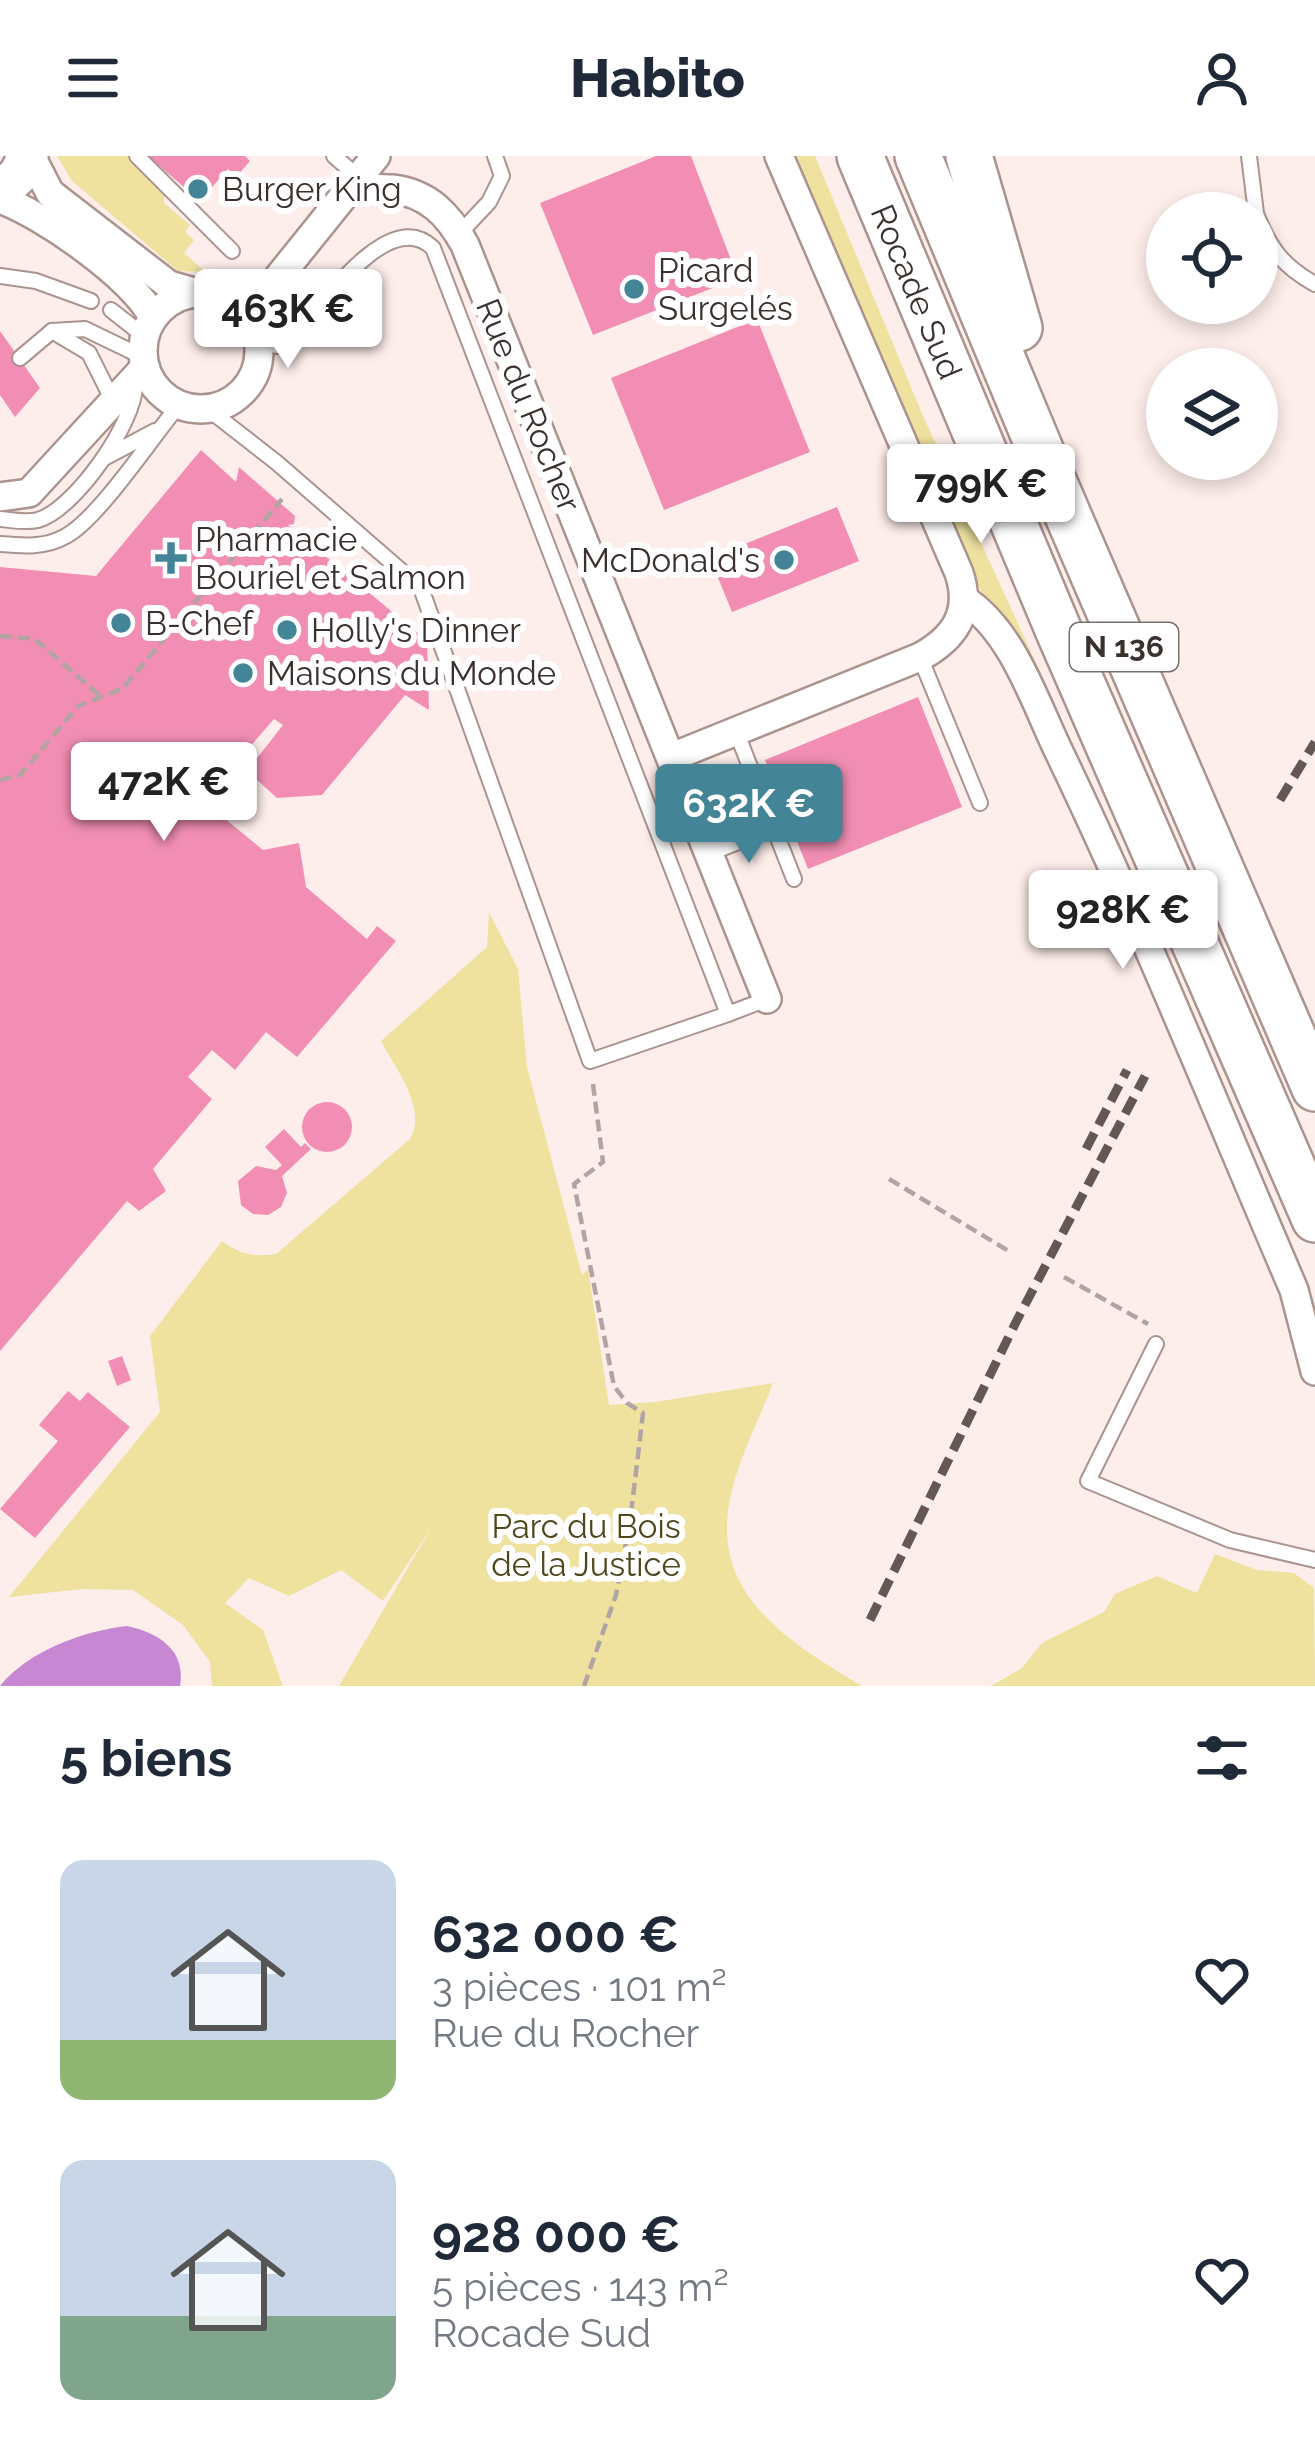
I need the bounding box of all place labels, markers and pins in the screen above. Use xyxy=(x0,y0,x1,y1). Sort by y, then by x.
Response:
place label: Burger King xyxy=(222,170,402,209)
marker: Burger King xyxy=(185,176,211,202)
place label: Picard Surgelés xyxy=(658,251,793,328)
pin: 463K € xyxy=(190,269,386,371)
marker: Picard Surgelés xyxy=(621,276,647,302)
pin: 799K € xyxy=(883,444,1079,546)
place label: Pharmacie Bouriel et Salmon xyxy=(195,520,466,597)
place label: McDonald's xyxy=(581,541,760,580)
marker: Pharmacie Bouriel et Salmon xyxy=(158,545,184,571)
marker: McDonald's xyxy=(771,547,797,573)
place label: B-Chef xyxy=(145,604,254,643)
marker: B-Chef xyxy=(108,610,134,636)
place label: Holly's Dinner xyxy=(311,611,521,650)
marker: Holly's Dinner xyxy=(274,617,300,643)
place label: Maisons du Monde xyxy=(267,654,556,693)
marker: Maisons du Monde xyxy=(230,660,256,686)
pin: 472K € xyxy=(66,742,262,844)
pin: 632K € xyxy=(651,764,847,866)
pin: 928K € xyxy=(1025,870,1221,972)

